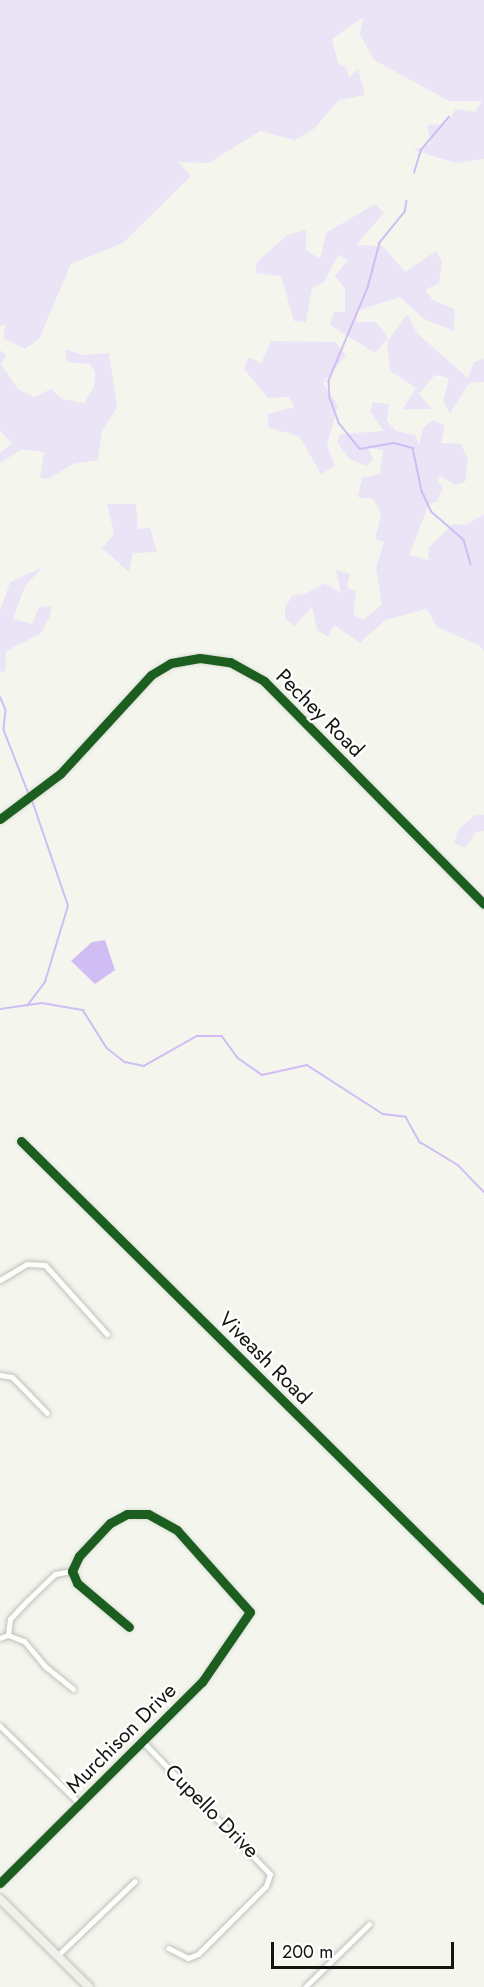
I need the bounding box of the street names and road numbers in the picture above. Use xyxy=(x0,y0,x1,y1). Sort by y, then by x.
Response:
street label: Pechey Road xyxy=(271,664,369,762)
street label: Viveash Road xyxy=(214,1307,316,1409)
street label: Murchison Drive xyxy=(61,1678,181,1798)
street label: Cupello Drive xyxy=(160,1759,264,1863)

